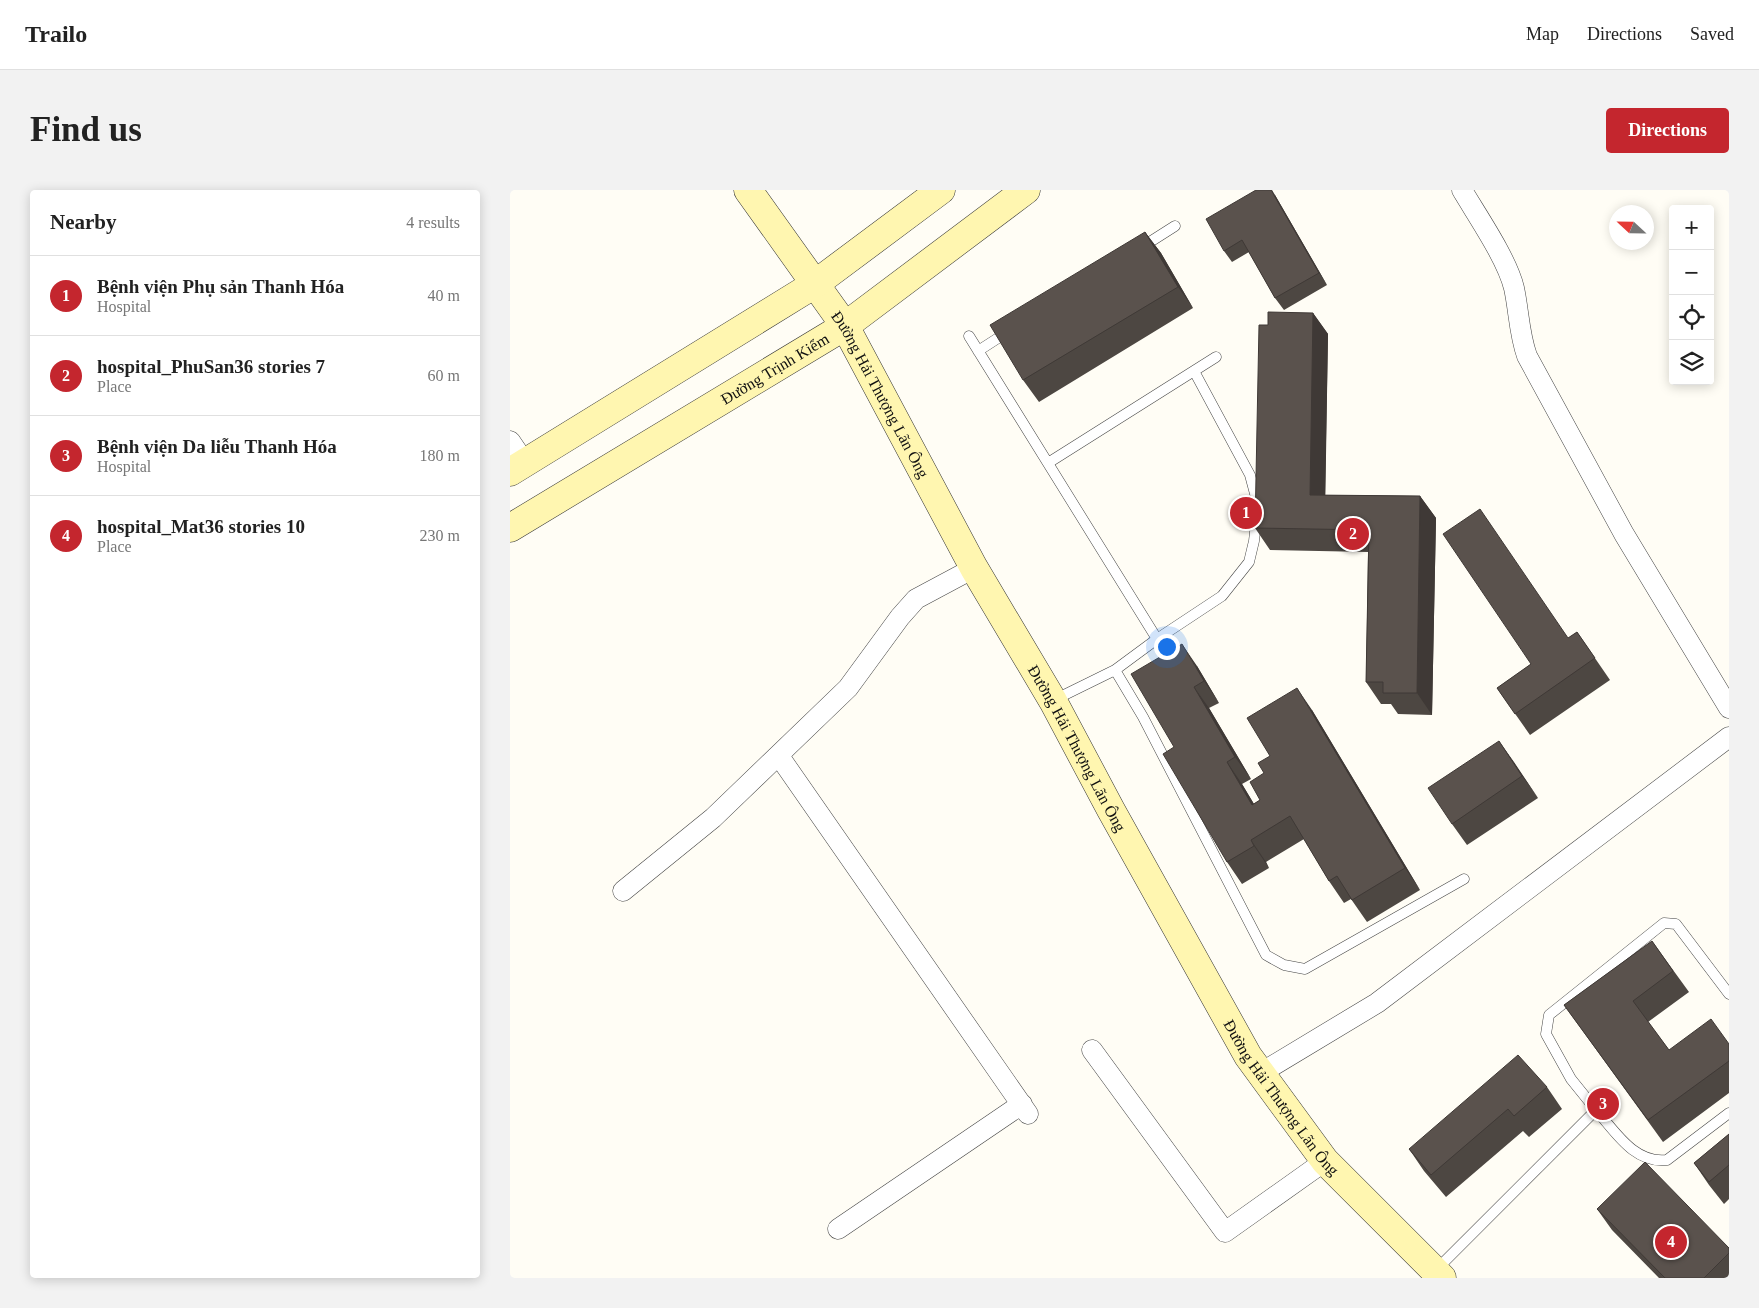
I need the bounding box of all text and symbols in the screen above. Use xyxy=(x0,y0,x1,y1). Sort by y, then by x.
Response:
text: Trailo xyxy=(25,21,87,47)
text: Map xyxy=(1526,24,1559,44)
text: Directions xyxy=(1587,24,1662,44)
text: Saved xyxy=(1690,24,1734,44)
button: Directions xyxy=(1606,108,1729,153)
text: Find us xyxy=(30,110,142,149)
north arrow xyxy=(1609,205,1654,250)
map controls xyxy=(1669,205,1714,385)
button: + xyxy=(1669,205,1714,250)
text: Nearby xyxy=(50,210,117,234)
text: 4 results xyxy=(406,214,460,231)
button: − xyxy=(1669,250,1714,295)
text: Bệnh viện Phụ sản Thanh Hóa xyxy=(97,276,344,297)
text: 1 xyxy=(62,287,70,304)
text: 40 m xyxy=(428,287,460,304)
button: locate xyxy=(1669,295,1714,340)
text: Hospital xyxy=(97,298,151,315)
street label: Đường Hải Thượng Lãn Ông xyxy=(828,308,933,481)
street label: Đường Trịnh Kiểm xyxy=(718,329,832,407)
button: layers xyxy=(1669,340,1714,385)
text: hospital_PhuSan36 stories 7 xyxy=(97,356,325,377)
text: 2 xyxy=(62,367,70,384)
text: 60 m xyxy=(428,367,460,384)
text: Place xyxy=(97,378,132,395)
text: Bệnh viện Da liễu Thanh Hóa xyxy=(97,436,337,457)
text: 3 xyxy=(62,447,70,464)
text: 180 m xyxy=(420,447,460,464)
text: Hospital xyxy=(97,458,151,475)
pin: 1 xyxy=(1230,494,1262,532)
pin: 2 xyxy=(1337,515,1369,553)
text: hospital_Mat36 stories 10 xyxy=(97,516,305,537)
text: 4 xyxy=(62,527,70,544)
text: 230 m xyxy=(420,527,460,544)
text: Place xyxy=(97,538,132,555)
your location xyxy=(1154,634,1180,660)
street label: Đường Hải Thượng Lãn Ông xyxy=(1025,662,1130,835)
street label: Đường Hải Thượng Lãn Ông xyxy=(1221,1016,1342,1179)
pin: 3 xyxy=(1587,1085,1619,1123)
pin: 4 xyxy=(1655,1223,1687,1261)

